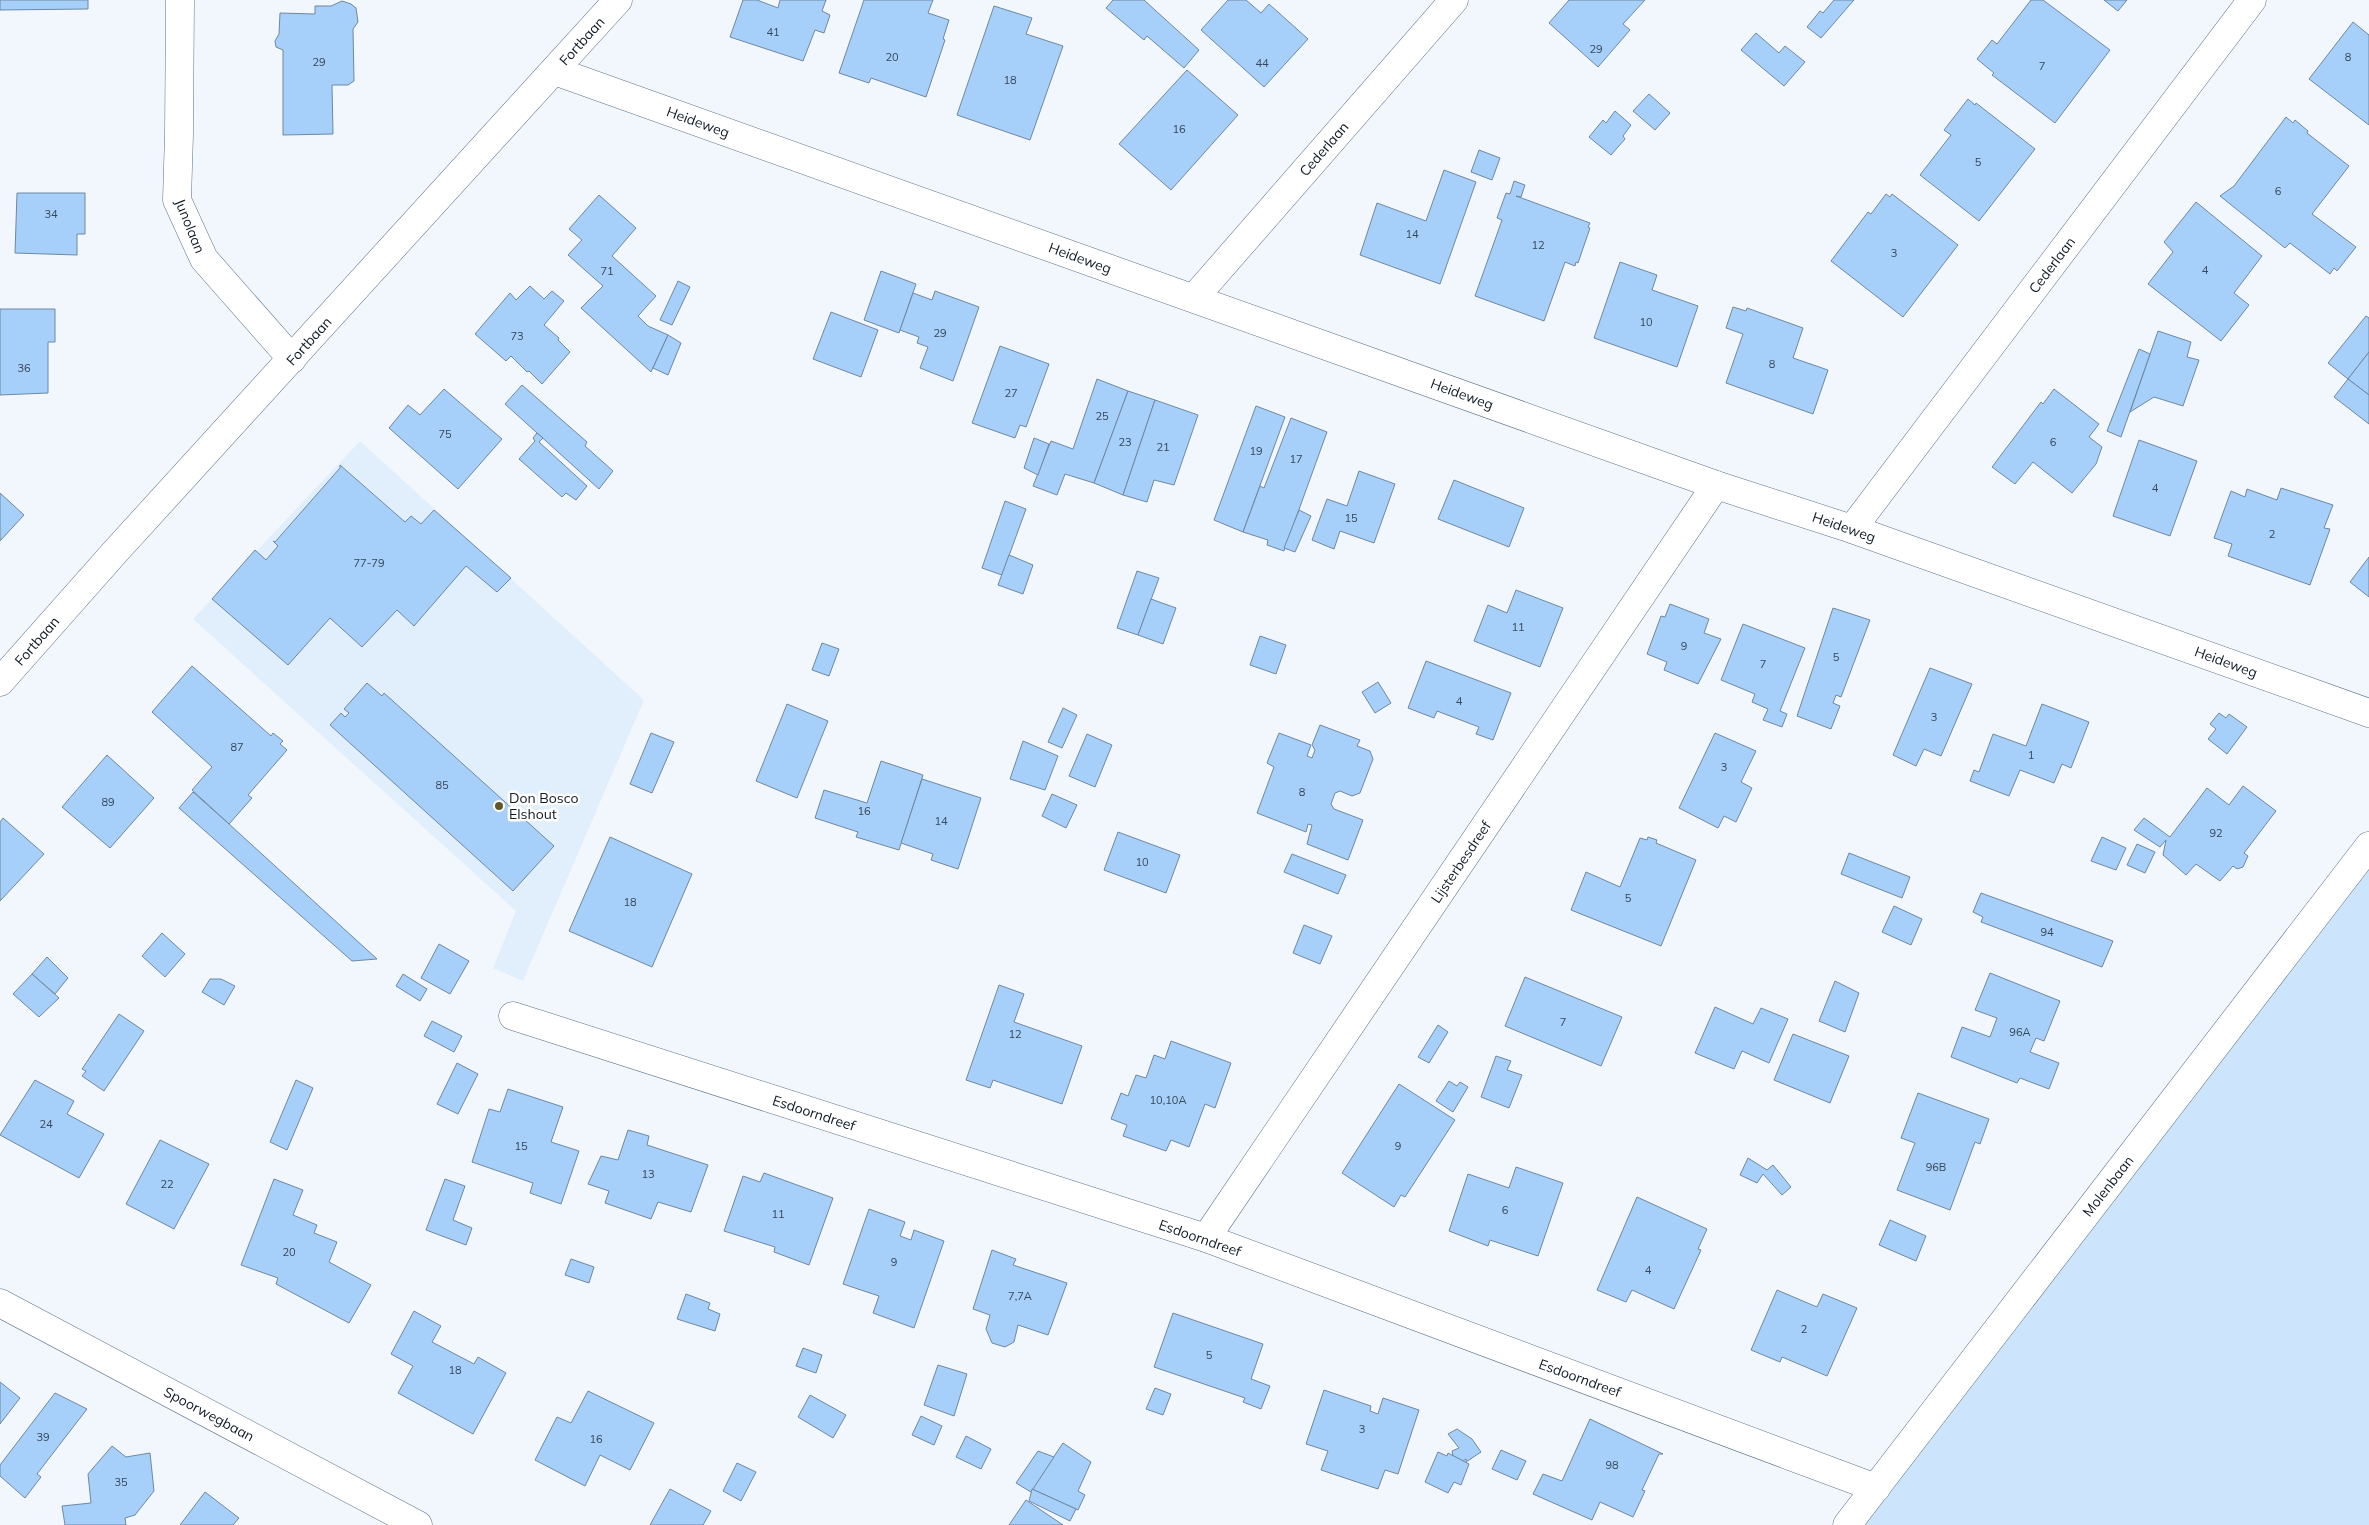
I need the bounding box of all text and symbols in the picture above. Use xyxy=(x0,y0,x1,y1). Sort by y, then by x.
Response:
street label: Fortbaan xyxy=(555,13,609,69)
house number: 41 xyxy=(766,25,780,39)
house number: 29 xyxy=(1589,42,1603,56)
house number: 20 xyxy=(885,50,899,64)
house number: 8 xyxy=(2345,50,2352,64)
house number: 29 xyxy=(312,55,326,69)
house number: 44 xyxy=(1255,56,1269,70)
house number: 7 xyxy=(2039,59,2045,73)
house number: 18 xyxy=(1003,73,1017,87)
street label: Heideweg xyxy=(664,102,732,142)
street label: Cederlaan xyxy=(1296,118,1352,180)
house number: 16 xyxy=(1172,122,1186,136)
house number: 5 xyxy=(1975,155,1982,169)
house number: 6 xyxy=(2275,184,2282,198)
street label: Junolaan xyxy=(171,196,209,256)
house number: 34 xyxy=(44,207,58,221)
house number: 14 xyxy=(1405,227,1419,241)
street label: Cederlaan xyxy=(2025,233,2079,297)
street label: Heideweg xyxy=(1046,238,1114,278)
house number: 12 xyxy=(1531,238,1545,252)
house number: 3 xyxy=(1891,246,1897,260)
house number: 4 xyxy=(2202,263,2209,277)
house number: 71 xyxy=(600,264,614,278)
street label: Fortbaan xyxy=(282,313,336,369)
house number: 10 xyxy=(1639,315,1653,329)
house number: 29 xyxy=(933,326,947,340)
house number: 73 xyxy=(510,329,524,343)
house number: 8 xyxy=(1769,357,1776,371)
house number: 36 xyxy=(17,361,31,375)
street label: Heideweg xyxy=(1428,374,1496,414)
house number: 27 xyxy=(1004,386,1018,400)
house number: 25 xyxy=(1095,409,1109,423)
house number: 75 xyxy=(438,427,452,441)
house number: 23 xyxy=(1118,435,1132,449)
house number: 6 xyxy=(2050,435,2057,449)
house number: 21 xyxy=(1156,440,1170,454)
house number: 19 xyxy=(1249,444,1263,458)
house number: 17 xyxy=(1289,452,1303,466)
house number: 4 xyxy=(2152,481,2159,495)
street label: Heideweg xyxy=(1810,508,1878,546)
house number: 15 xyxy=(1344,511,1358,525)
house number: 2 xyxy=(2269,527,2276,541)
house number: 77-79 xyxy=(353,556,385,570)
street label: Fortbaan xyxy=(11,613,63,669)
house number: 11 xyxy=(1511,620,1525,634)
house number: 9 xyxy=(1681,639,1687,653)
street label: Heideweg xyxy=(2192,642,2260,682)
house number: 5 xyxy=(1833,650,1840,664)
house number: 7 xyxy=(1760,657,1766,671)
house number: 4 xyxy=(1456,694,1463,708)
house number: 3 xyxy=(1931,710,1937,724)
house number: 87 xyxy=(230,740,244,754)
house number: 1 xyxy=(2028,748,2034,762)
house number: 3 xyxy=(1721,760,1727,774)
house number: 85 xyxy=(435,778,449,792)
house number: 8 xyxy=(1299,785,1306,799)
place label: Don Bosco Elshout xyxy=(509,789,579,823)
house number: 89 xyxy=(101,795,115,809)
marker: Don Bosco Elshout xyxy=(493,800,505,812)
house number: 16 xyxy=(857,804,871,818)
house number: 14 xyxy=(934,814,948,828)
street label: Lijsterbesdreef xyxy=(1427,817,1495,906)
house number: 92 xyxy=(2209,826,2223,840)
house number: 10 xyxy=(1135,855,1149,869)
house number: 5 xyxy=(1625,891,1632,905)
house number: 18 xyxy=(623,895,637,909)
house number: 94 xyxy=(2040,925,2054,939)
house number: 7 xyxy=(1560,1015,1566,1029)
house number: 96A xyxy=(2009,1025,2031,1039)
house number: 12 xyxy=(1008,1027,1022,1041)
street label: Esdoorndreef xyxy=(770,1091,858,1135)
house number: 10,10A xyxy=(1150,1093,1187,1107)
house number: 24 xyxy=(39,1117,53,1131)
house number: 15 xyxy=(514,1139,528,1153)
house number: 9 xyxy=(1395,1139,1401,1153)
street label: Molenbaan xyxy=(2079,1152,2137,1220)
house number: 96B xyxy=(1926,1160,1946,1174)
house number: 13 xyxy=(641,1167,655,1181)
house number: 22 xyxy=(160,1177,174,1191)
house number: 6 xyxy=(1502,1203,1509,1217)
house number: 11 xyxy=(771,1207,785,1221)
street label: Esdoorndreef xyxy=(1156,1215,1244,1261)
house number: 20 xyxy=(282,1245,296,1259)
house number: 9 xyxy=(891,1255,897,1269)
house number: 4 xyxy=(1645,1263,1652,1277)
house number: 7,7A xyxy=(1008,1289,1032,1303)
house number: 2 xyxy=(1801,1322,1808,1336)
house number: 5 xyxy=(1206,1348,1213,1362)
street label: Esdoorndreef xyxy=(1536,1355,1624,1401)
house number: 18 xyxy=(448,1363,462,1377)
street label: Spoorwegbaan xyxy=(161,1383,257,1445)
house number: 3 xyxy=(1359,1422,1365,1436)
house number: 39 xyxy=(36,1430,50,1444)
house number: 16 xyxy=(589,1432,603,1446)
house number: 98 xyxy=(1605,1458,1619,1472)
house number: 35 xyxy=(114,1475,128,1489)

